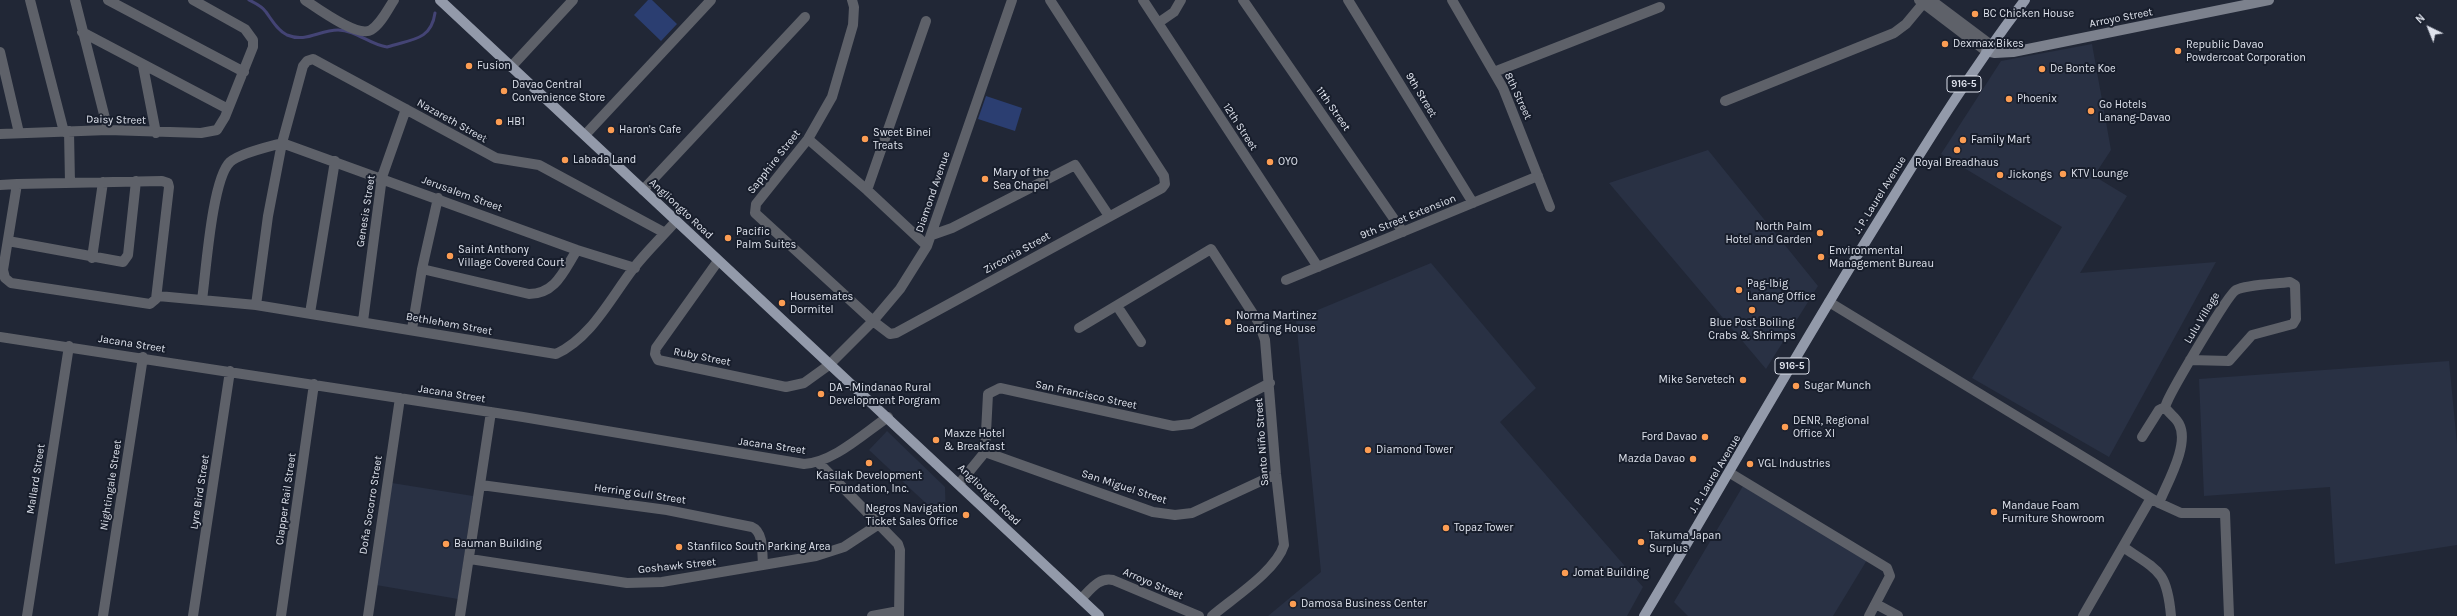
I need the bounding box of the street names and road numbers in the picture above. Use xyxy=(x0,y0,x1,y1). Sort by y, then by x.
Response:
street label: Arroyo Street xyxy=(2088,5,2154,31)
street label: 9th Street xyxy=(1402,70,1440,120)
street label: 8th Street xyxy=(1501,70,1535,122)
road number: 916-5 xyxy=(1947,76,1981,92)
street label: 11th Street xyxy=(1313,84,1353,134)
street label: Nazareth Street xyxy=(415,96,489,146)
street label: 12th Street xyxy=(1220,101,1260,153)
street label: Daisy Street xyxy=(86,113,146,127)
street label: Sapphire Street xyxy=(745,127,803,197)
street label: Diamond Avenue xyxy=(913,150,953,234)
street label: J. P. Laurel Avenue xyxy=(1851,154,1909,236)
street label: Jerusalem Street xyxy=(420,173,504,215)
street label: Genesis Street xyxy=(354,174,378,248)
street label: Angliongto Road xyxy=(646,176,716,242)
street label: 9th Street Extension xyxy=(1358,192,1458,242)
street label: Zirconia Street xyxy=(981,229,1053,277)
street label: Lulu Village xyxy=(2181,290,2223,346)
street label: Bethlehem Street xyxy=(405,310,493,338)
street label: Jacana Street xyxy=(98,332,166,356)
street label: Ruby Street xyxy=(672,345,732,369)
road number: 916-5 xyxy=(1775,358,1809,374)
street label: San Francisco Street xyxy=(1034,378,1138,412)
street label: Jacana Street xyxy=(418,382,486,406)
street label: Santo Niño Street xyxy=(1252,397,1272,487)
street label: J. P. Laurel Avenue xyxy=(1686,432,1744,516)
street label: Jacana Street xyxy=(738,435,806,457)
street label: Nightingale Street xyxy=(97,439,125,531)
street label: Mallard Street xyxy=(24,443,48,515)
street label: Clapper Rail Street xyxy=(273,452,299,546)
street label: Lyre Bird Street xyxy=(188,454,212,530)
street label: Doña Socorro Street xyxy=(357,455,385,555)
street label: Angliongto Road xyxy=(955,462,1023,528)
street label: San Miguel Street xyxy=(1080,467,1168,507)
street label: Herring Gull Street xyxy=(593,481,687,507)
street label: Goshawk Street xyxy=(637,555,717,577)
street label: Arroyo Street xyxy=(1121,565,1185,603)

